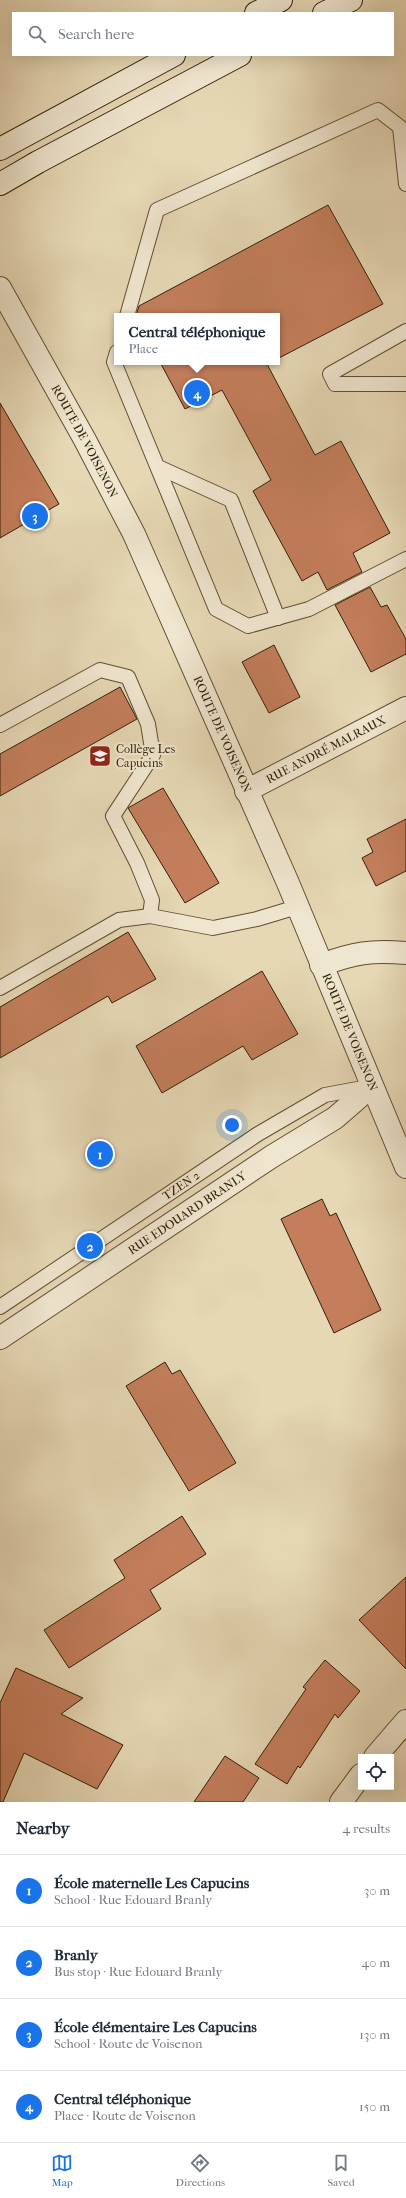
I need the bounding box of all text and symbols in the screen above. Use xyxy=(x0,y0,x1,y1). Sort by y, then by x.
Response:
search box xyxy=(12,12,394,56)
icon: search xyxy=(26,23,48,45)
text: Search here xyxy=(58,25,134,43)
popup xyxy=(114,313,280,365)
text: Central téléphonique xyxy=(129,323,265,341)
text: Place xyxy=(129,341,158,356)
pin: 4 xyxy=(184,378,210,408)
street label: ROUTE DE VOISENON xyxy=(48,382,121,500)
pin: 3 xyxy=(22,501,48,531)
street label: ROUTE DE VOISENON xyxy=(190,674,254,795)
street label: RUE ANDRÉ MALRAUX xyxy=(264,712,389,786)
place label: Collège Les Capucins xyxy=(116,742,176,770)
school or university icon: Collège Les Capucins xyxy=(87,743,113,769)
street label: ROUTE DE VOISENON xyxy=(319,971,381,1093)
your location xyxy=(222,1115,242,1135)
pin: 1 xyxy=(87,1139,113,1169)
street label: RUE EDOUARD BRANLY xyxy=(125,1168,250,1257)
street label: TZEN 2 xyxy=(160,1168,202,1203)
pin: 2 xyxy=(77,1231,103,1261)
map controls xyxy=(358,1754,394,1790)
button: locate xyxy=(358,1754,394,1790)
text: Nearby xyxy=(16,1818,70,1838)
text: 4 results xyxy=(343,1821,390,1836)
text: École maternelle Les Capucins xyxy=(54,1874,249,1892)
text: 1 xyxy=(27,1883,31,1898)
text: 30 m xyxy=(364,1883,390,1898)
text: School · Rue Edouard Branly xyxy=(54,1892,212,1907)
text: Branly xyxy=(54,1946,98,1964)
text: 2 xyxy=(26,1955,32,1970)
text: 40 m xyxy=(362,1955,390,1970)
text: Bus stop · Rue Edouard Branly xyxy=(54,1964,222,1979)
text: École élémentaire Les Capucins xyxy=(54,2018,257,2036)
text: 3 xyxy=(26,2027,32,2042)
text: 130 m xyxy=(359,2027,390,2042)
text: School · Route de Voisenon xyxy=(54,2036,203,2051)
text: Central téléphonique xyxy=(54,2090,191,2108)
text: 4 xyxy=(25,2099,33,2114)
text: 150 m xyxy=(359,2099,390,2114)
text: Place · Route de Voisenon xyxy=(54,2108,196,2123)
tab: Map xyxy=(51,2152,73,2189)
tab: Directions xyxy=(176,2152,225,2189)
tab: Saved xyxy=(327,2152,355,2189)

